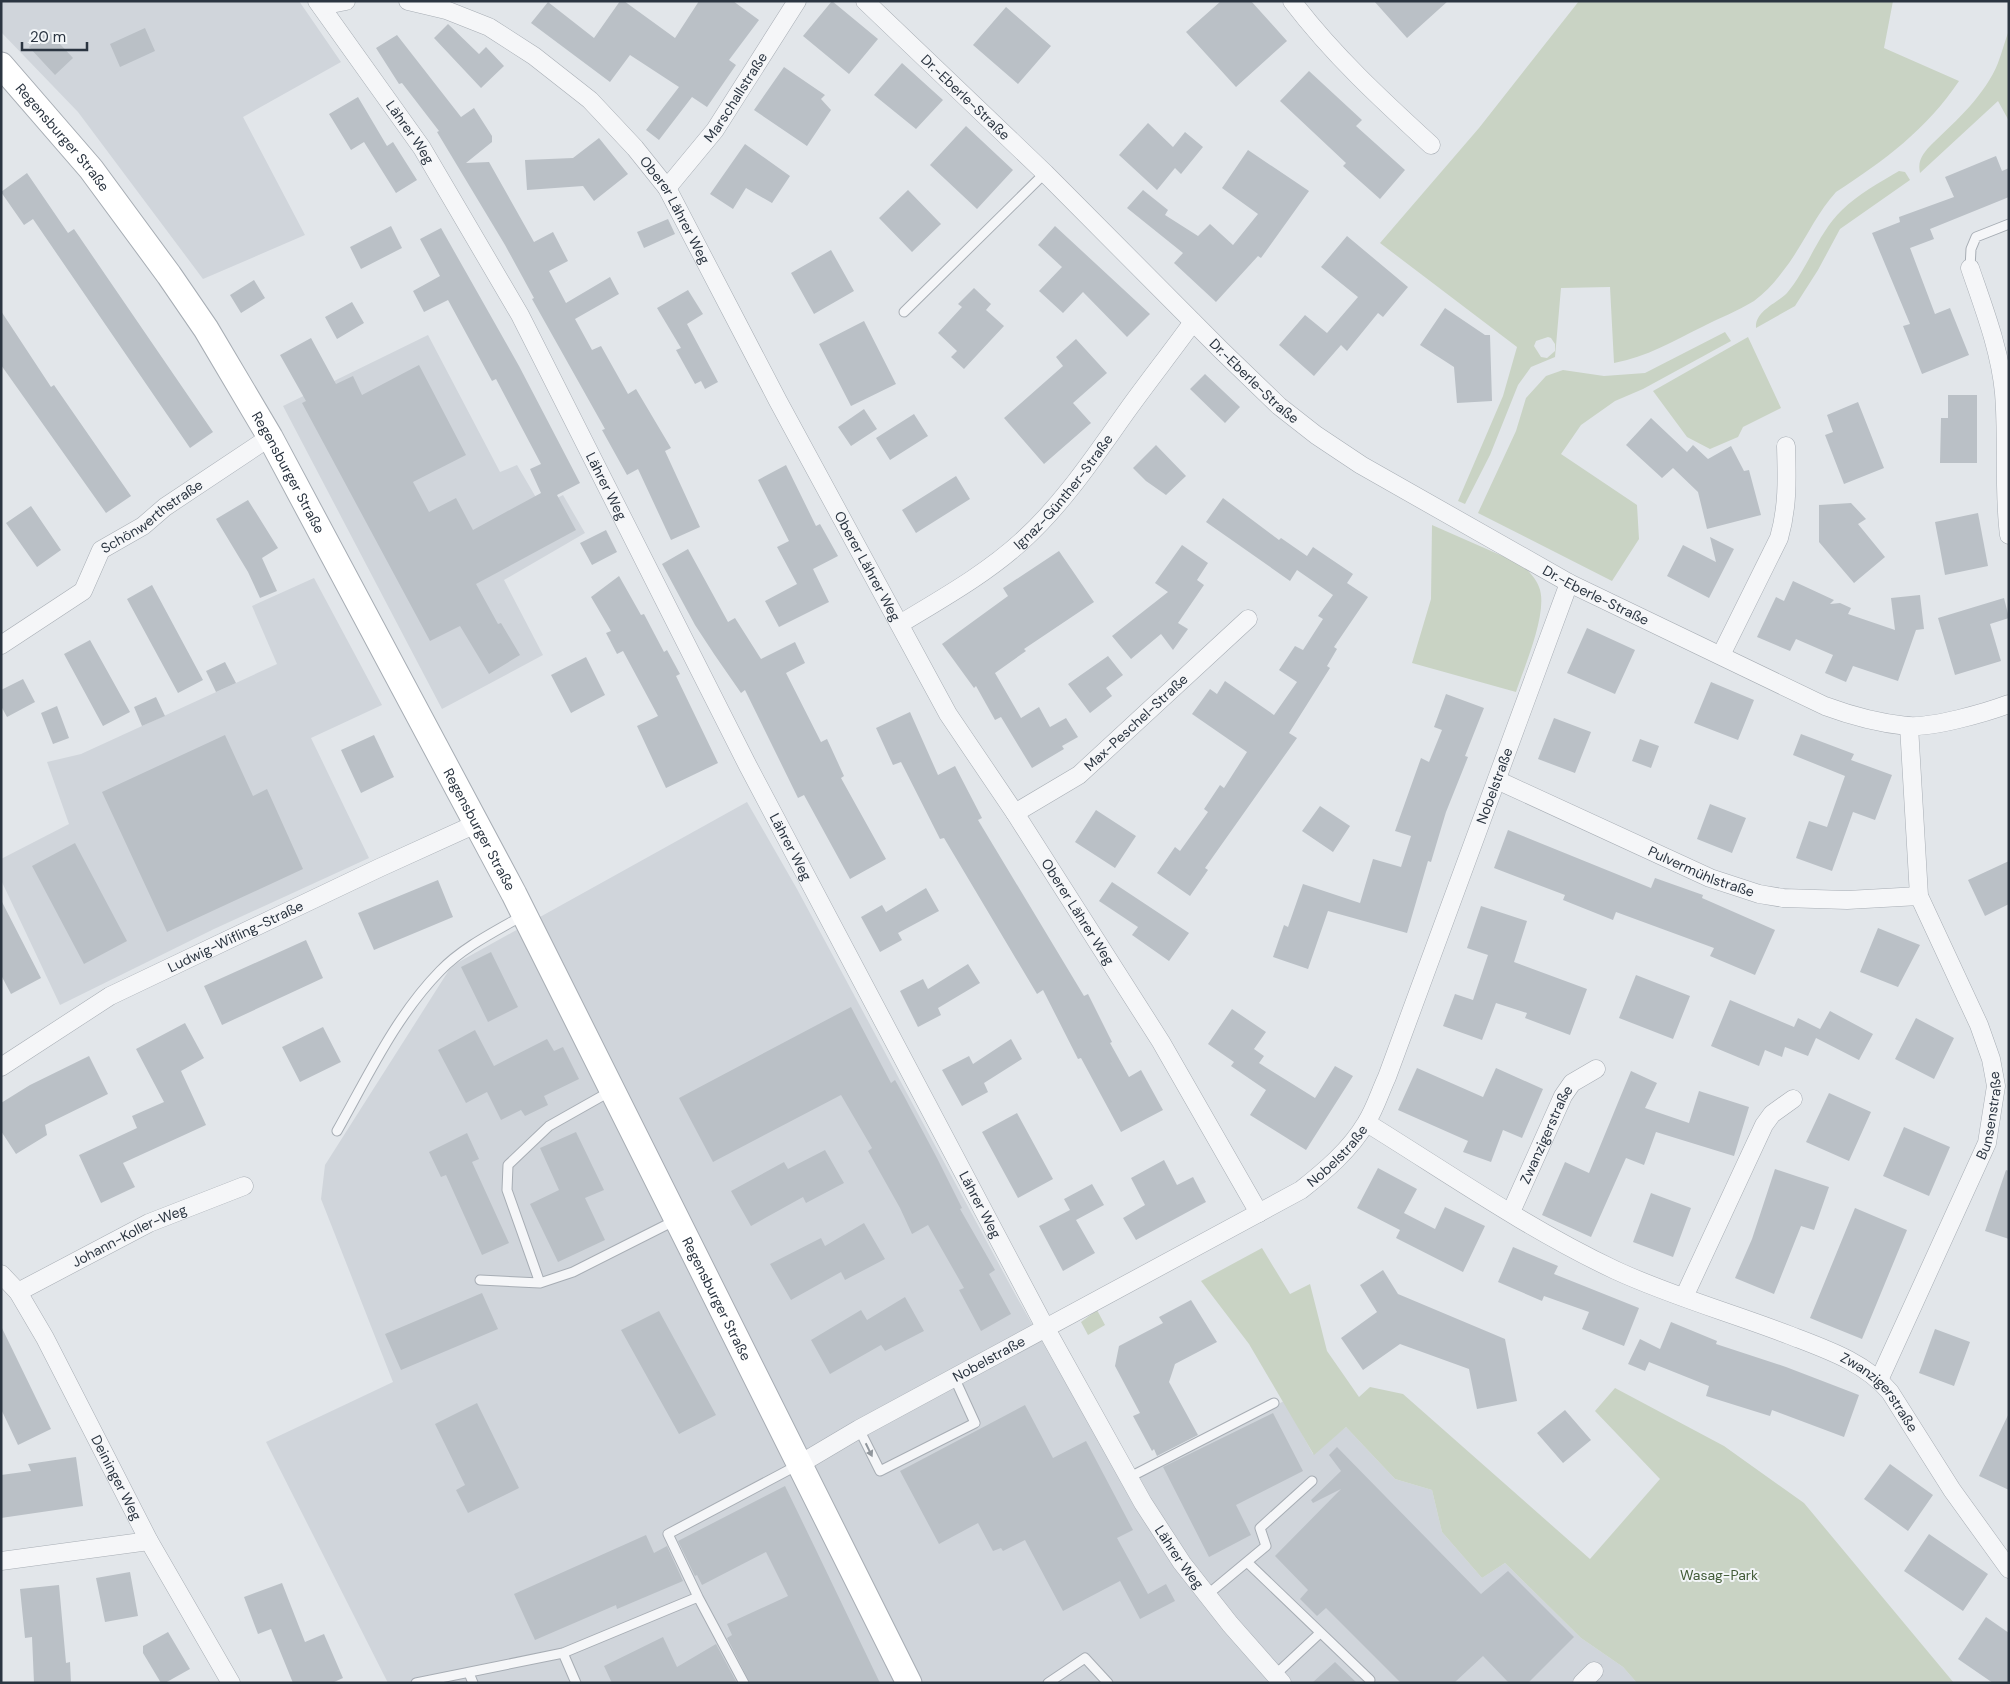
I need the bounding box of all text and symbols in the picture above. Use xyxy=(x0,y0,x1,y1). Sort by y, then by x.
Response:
scale bar xyxy=(22,20,88,52)
text: 20 m xyxy=(30,27,66,47)
street label: Marschallstraße xyxy=(700,49,771,146)
street label: Dr.-Eberle-Straße xyxy=(917,50,1014,144)
street label: Regensburger Straße xyxy=(12,79,113,195)
street label: Lährer Weg xyxy=(382,97,439,167)
street label: Oberer Lährer Weg xyxy=(636,152,714,267)
street label: Dr.-Eberle-Straße xyxy=(1206,335,1303,427)
street label: Regensburger Straße xyxy=(248,408,329,536)
street label: Ignaz-Günther-Straße xyxy=(1010,431,1117,553)
street label: Lährer Weg xyxy=(582,449,631,523)
street label: Schönwerthstraße xyxy=(98,475,206,557)
street label: Oberer Lährer Weg xyxy=(830,508,905,624)
street label: Dr.-Eberle-Straße xyxy=(1540,561,1652,629)
street label: Max-Peschel-Straße xyxy=(1080,670,1192,775)
street label: Nobelstraße xyxy=(1472,745,1517,826)
street label: Regensburger Straße xyxy=(440,765,520,894)
street label: Lährer Weg xyxy=(766,810,816,884)
street label: Pulvermühlstraße xyxy=(1645,842,1757,901)
street label: Oberer Lährer Weg xyxy=(1037,855,1119,968)
street label: Ludwig-Wifling-Straße xyxy=(165,896,306,976)
street label: Bunsenstraße xyxy=(1972,1070,2005,1162)
street label: Zwanzigerstraße xyxy=(1516,1082,1577,1187)
street label: Nobelstraße xyxy=(1303,1121,1371,1191)
street label: Lährer Weg xyxy=(955,1168,1005,1242)
street label: Johann-Koller-Weg xyxy=(69,1200,190,1271)
street label: Regensburger Straße xyxy=(678,1234,755,1364)
street label: Nobelstraße xyxy=(949,1332,1028,1386)
street label: Zwanzigerstraße xyxy=(1837,1348,1922,1435)
street label: Deininger Weg xyxy=(87,1432,146,1523)
one-way arrow xyxy=(865,1443,873,1457)
street label: Lährer Weg xyxy=(1151,1522,1208,1593)
park label: Wasag-Park xyxy=(1680,1566,1758,1584)

